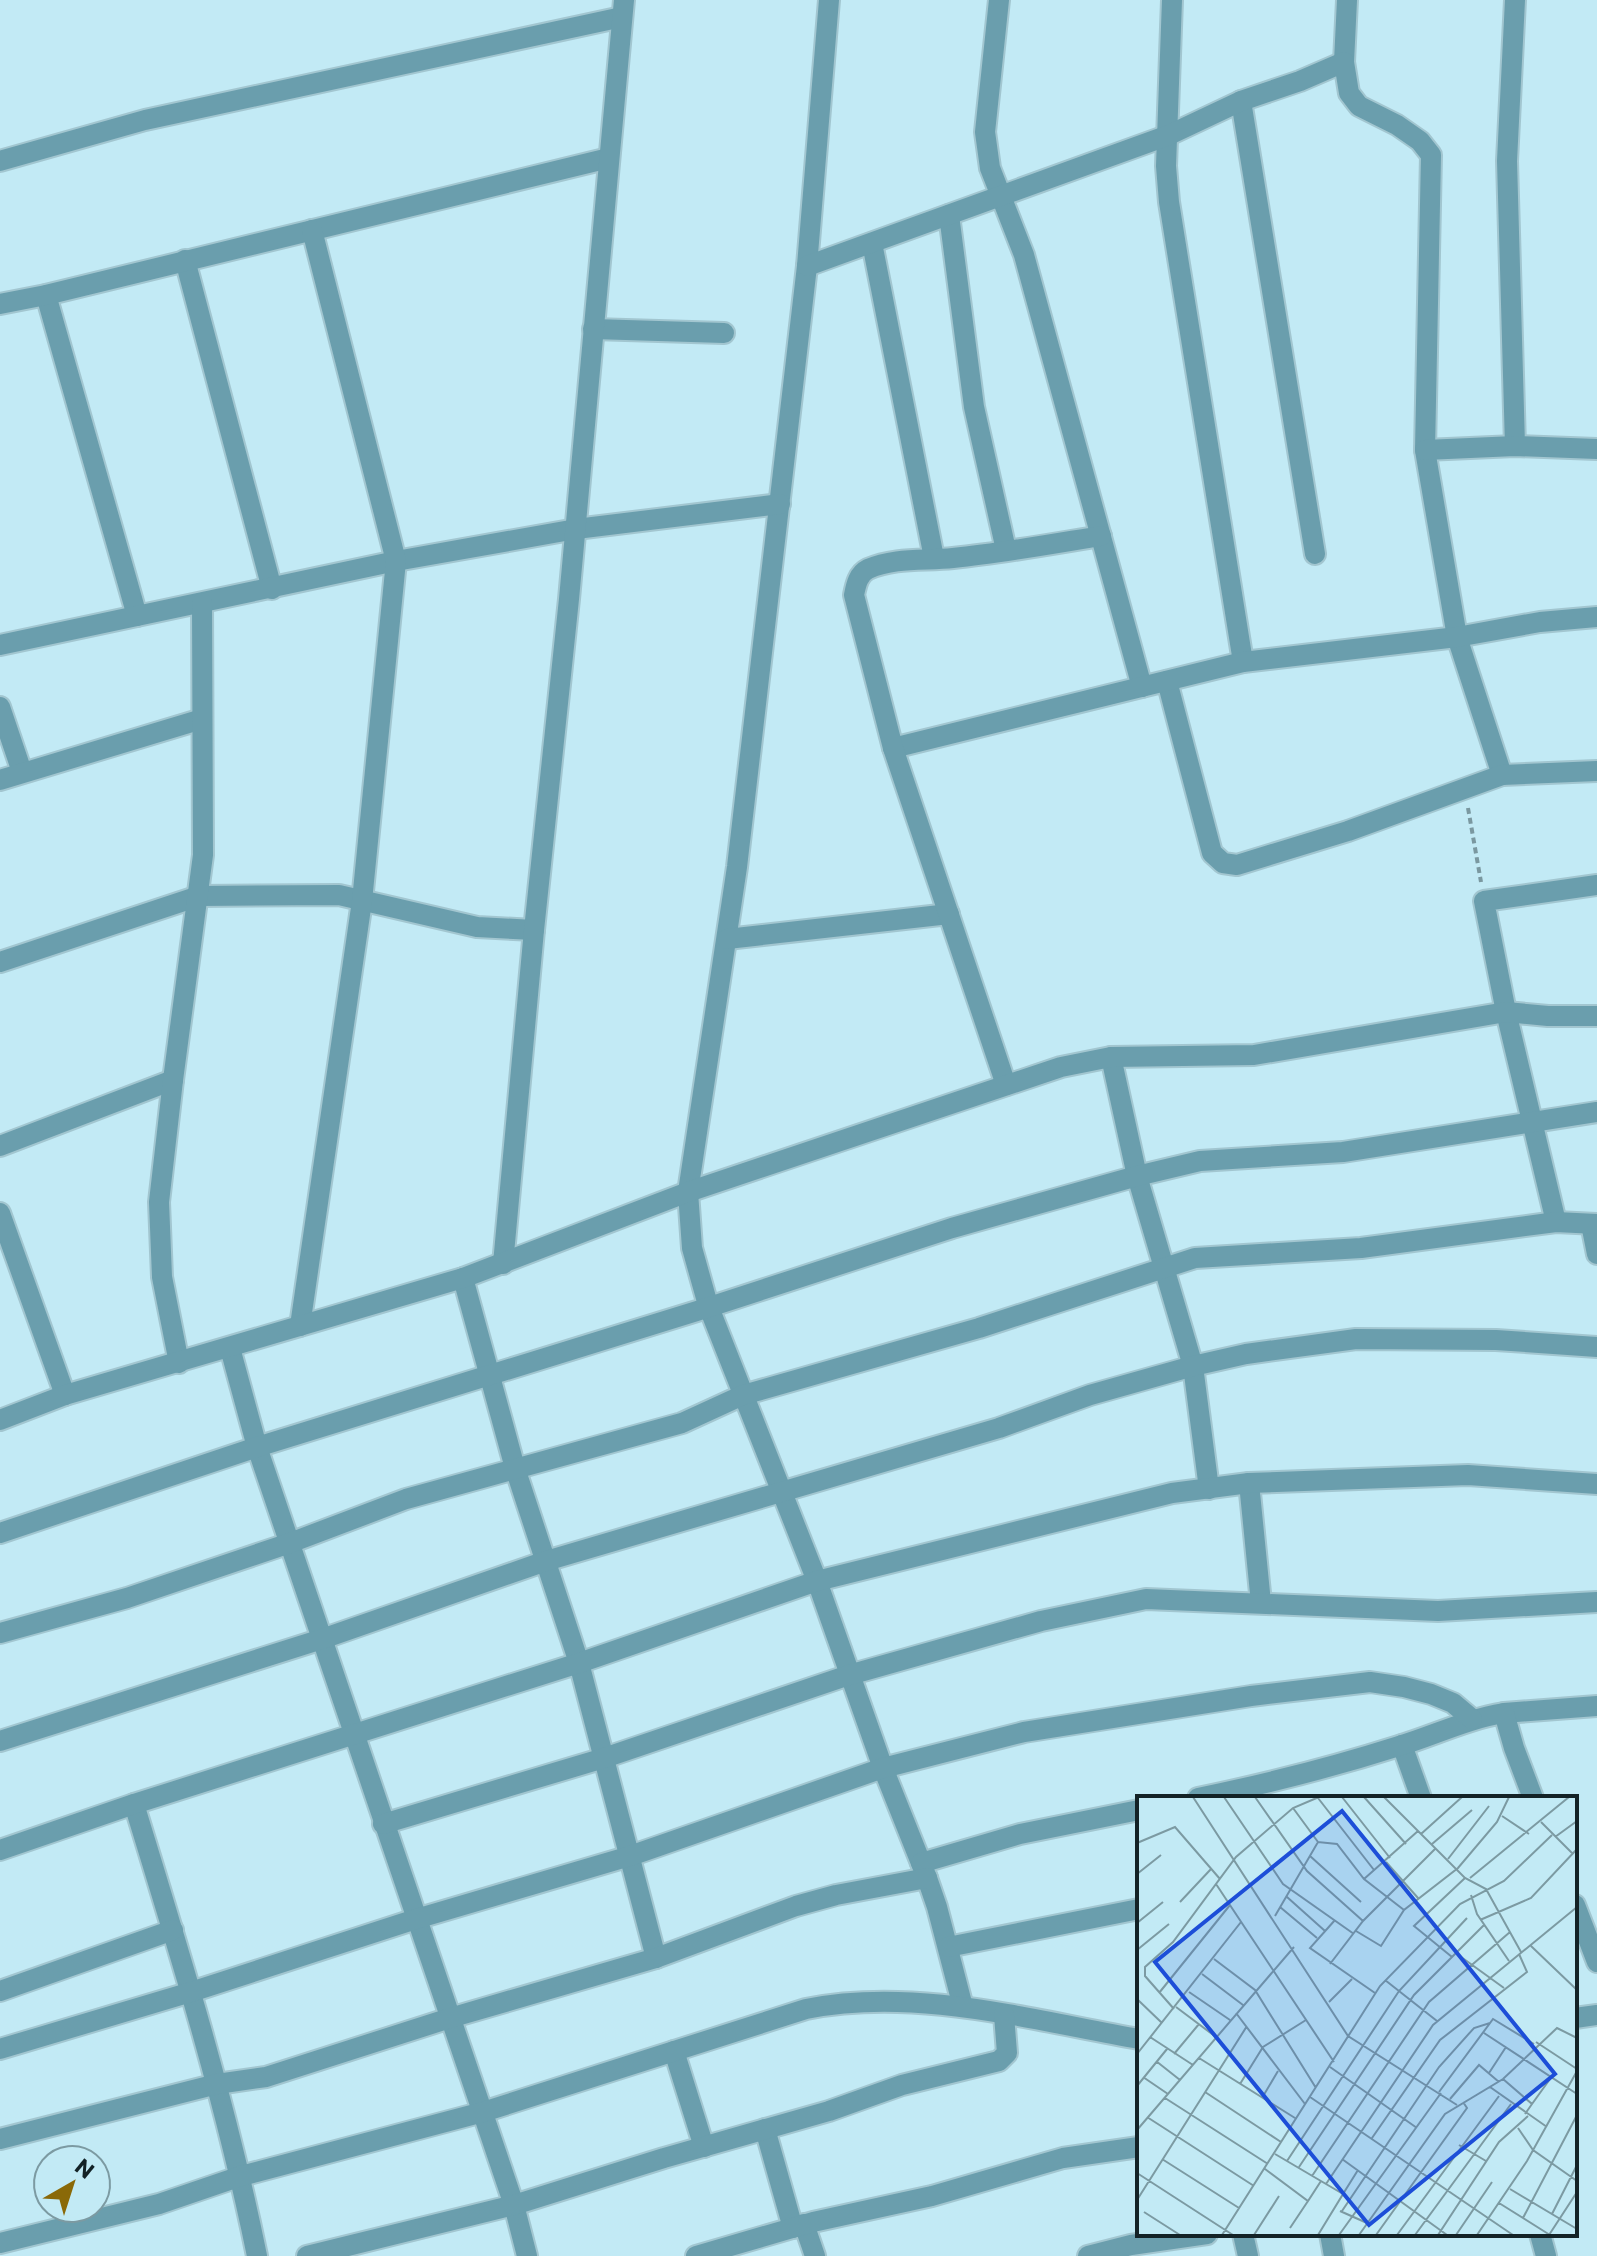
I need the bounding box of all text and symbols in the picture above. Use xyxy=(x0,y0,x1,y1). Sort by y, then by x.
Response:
inset map xyxy=(1137,1796,1577,2236)
north arrow xyxy=(32,2144,112,2224)
text: N xyxy=(70,2152,100,2184)

